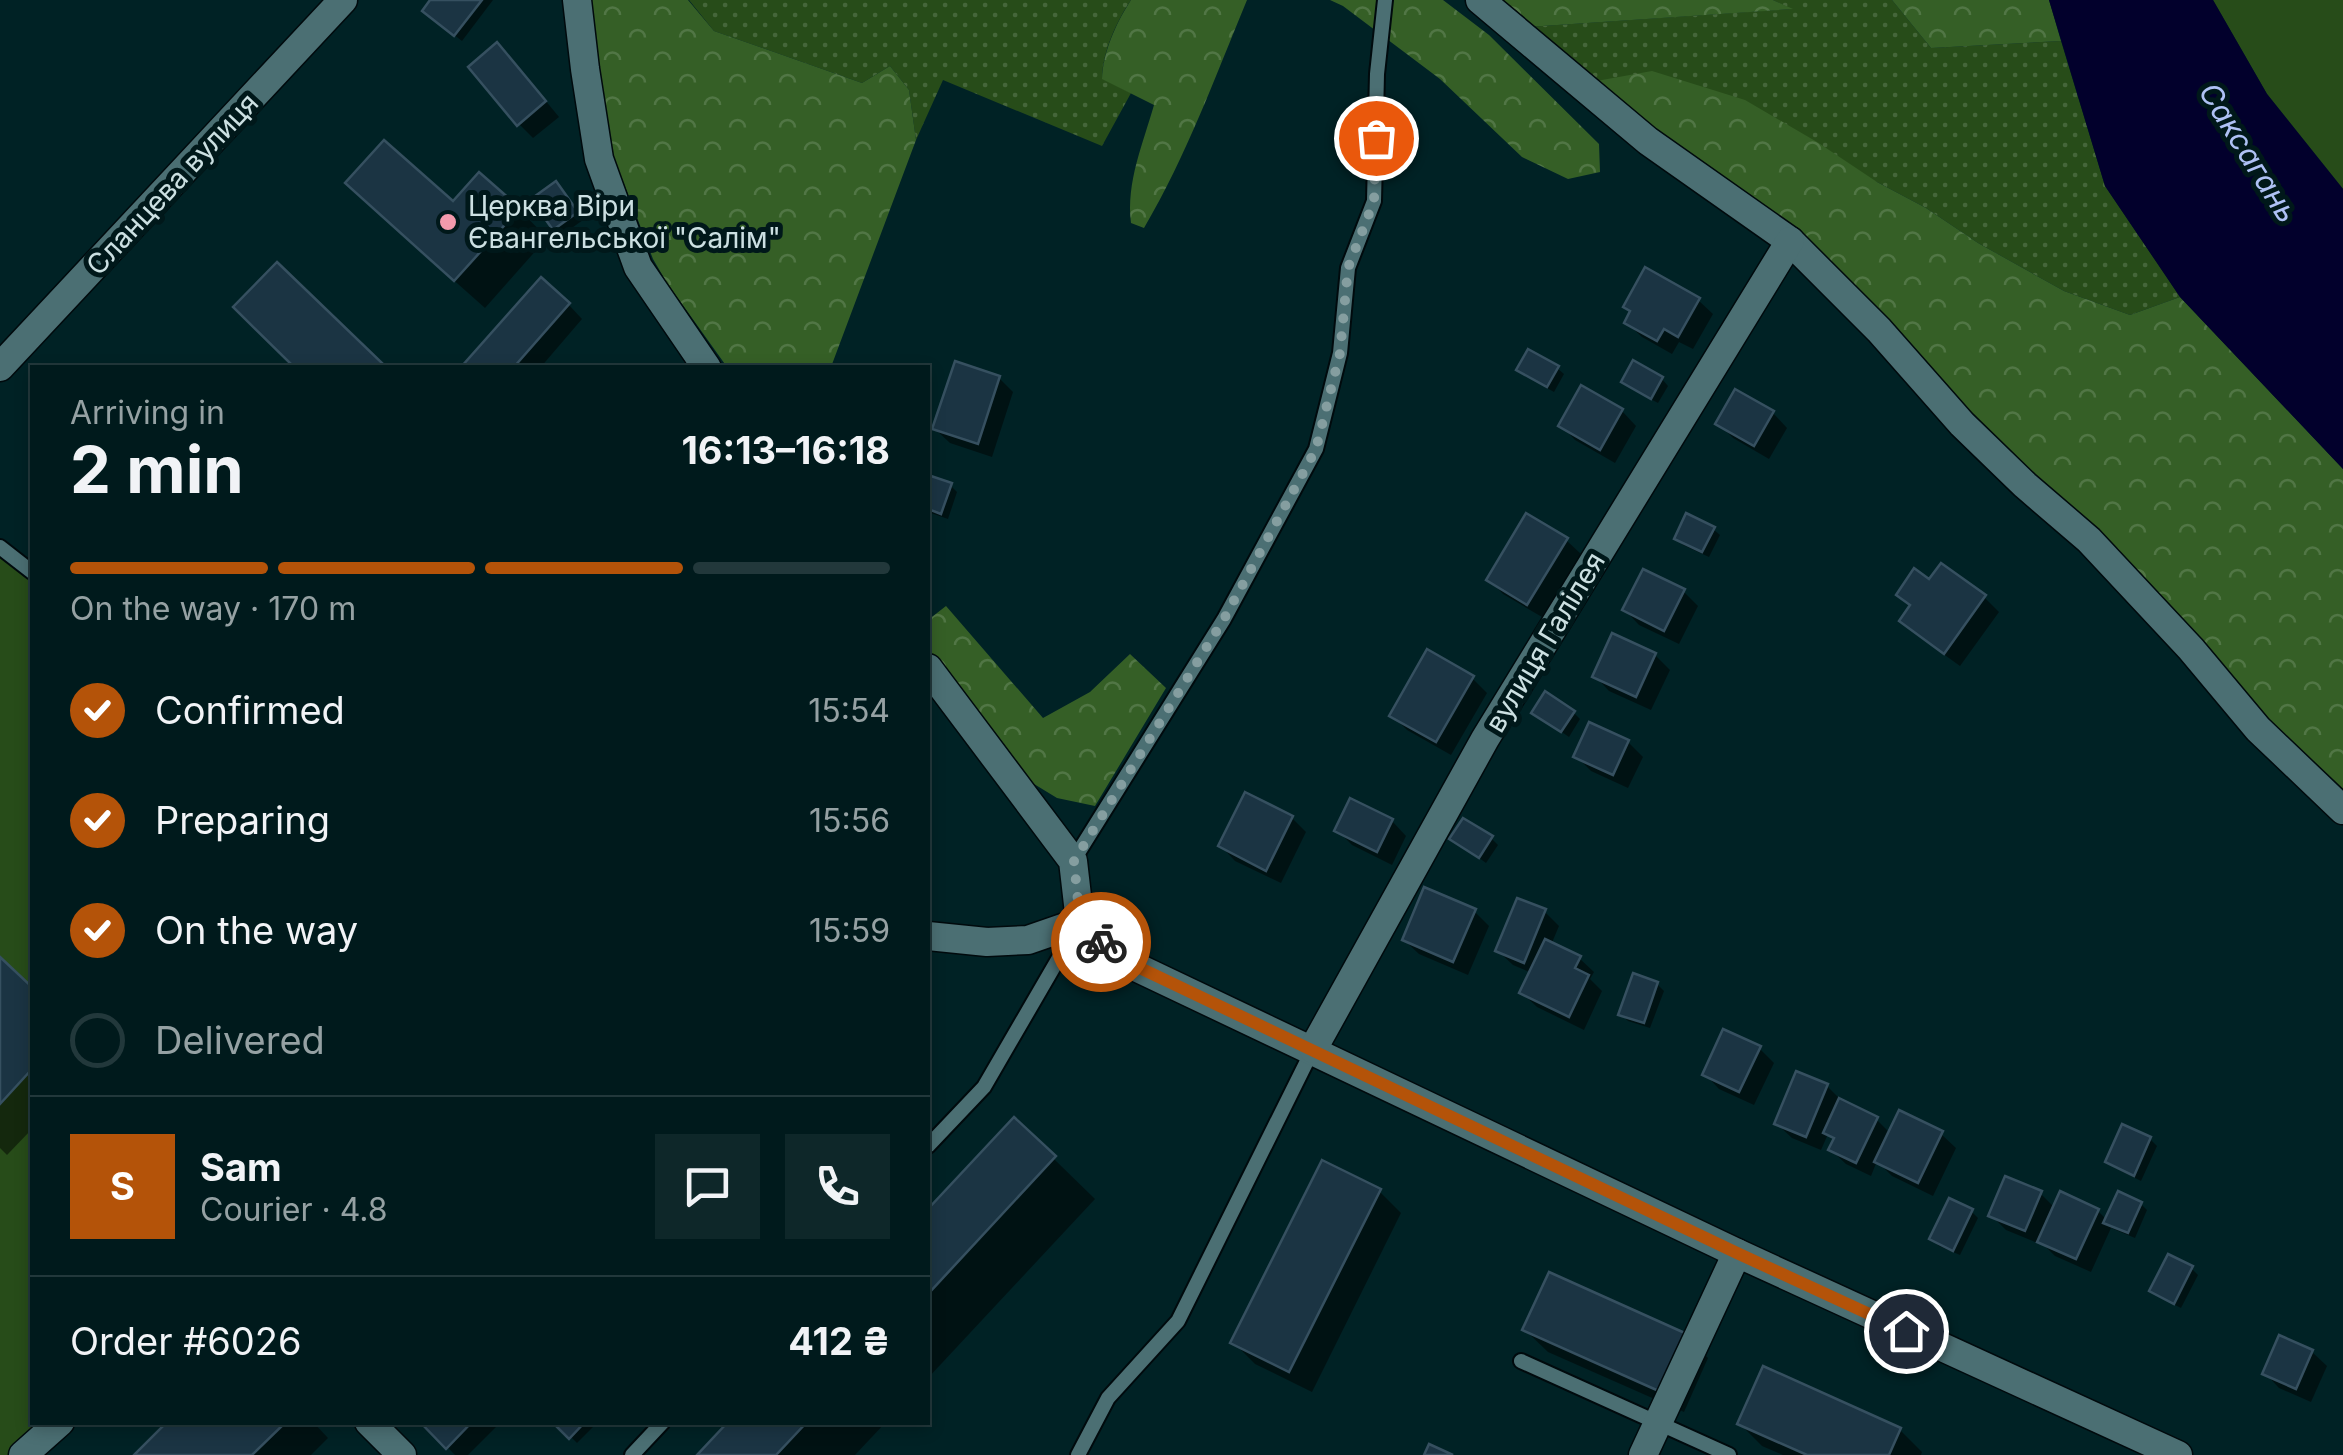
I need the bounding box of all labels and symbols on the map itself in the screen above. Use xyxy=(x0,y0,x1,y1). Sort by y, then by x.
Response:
water label: Саксагань xyxy=(2192,76,2306,229)
street label: Сланцева вулиця xyxy=(79,86,265,282)
pin xyxy=(1334,96,1419,181)
place label: Церква Віри Євангельської "Салім" xyxy=(468,189,781,255)
marker: Церква Віри Євангельської "Салім" xyxy=(437,211,459,233)
street label: вулиця Галілея xyxy=(1478,546,1612,738)
courier xyxy=(1051,892,1151,992)
pin xyxy=(1864,1289,1949,1374)

